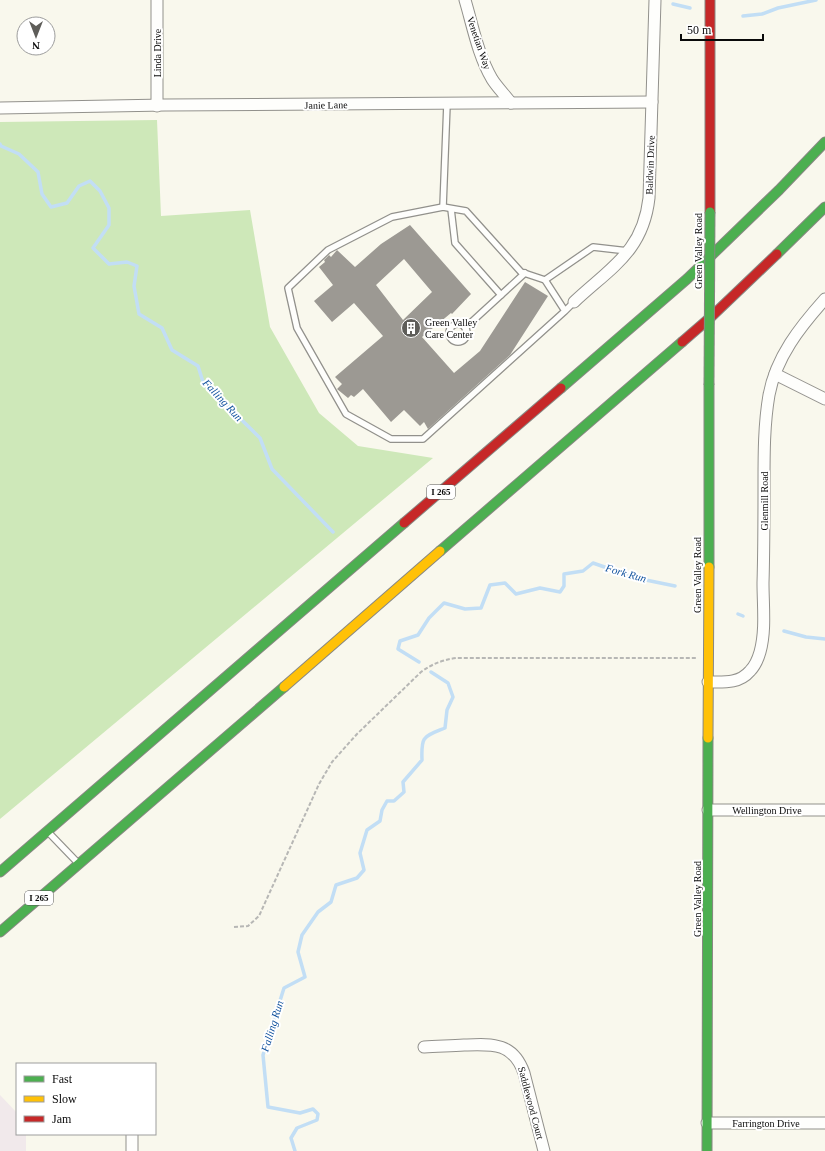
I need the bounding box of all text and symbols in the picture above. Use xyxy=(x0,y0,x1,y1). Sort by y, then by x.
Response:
street label: Venetian Way xyxy=(465,15,493,71)
north arrow xyxy=(16,16,56,56)
scale bar xyxy=(681,16,763,42)
text: 50 m xyxy=(687,23,712,37)
street label: Linda Drive xyxy=(152,28,163,77)
text: N xyxy=(32,40,40,52)
street label: Janie Lane xyxy=(304,99,348,111)
street label: Baldwin Drive xyxy=(643,135,657,195)
street label: Green Valley Road xyxy=(693,213,704,289)
building icon: Green Valley Care Center xyxy=(400,317,422,339)
place label: Green Valley Care Center xyxy=(425,317,477,340)
water label: Falling Run xyxy=(200,376,246,424)
street label: Glenmill Road xyxy=(759,471,770,531)
road number: I 265 xyxy=(427,485,455,499)
street label: Green Valley Road xyxy=(692,537,703,613)
water label: Fork Run xyxy=(603,561,648,585)
street label: Wellington Drive xyxy=(732,805,802,816)
street label: Green Valley Road xyxy=(692,861,703,937)
road number: I 265 xyxy=(25,891,53,905)
water label: Falling Run xyxy=(258,998,286,1054)
legend xyxy=(16,1063,156,1135)
street label: Saddlewood Court xyxy=(516,1065,546,1141)
text: Fast xyxy=(52,1072,73,1086)
text: Slow xyxy=(52,1092,77,1106)
text: Jam xyxy=(52,1112,72,1126)
street label: Farrington Drive xyxy=(732,1118,800,1129)

